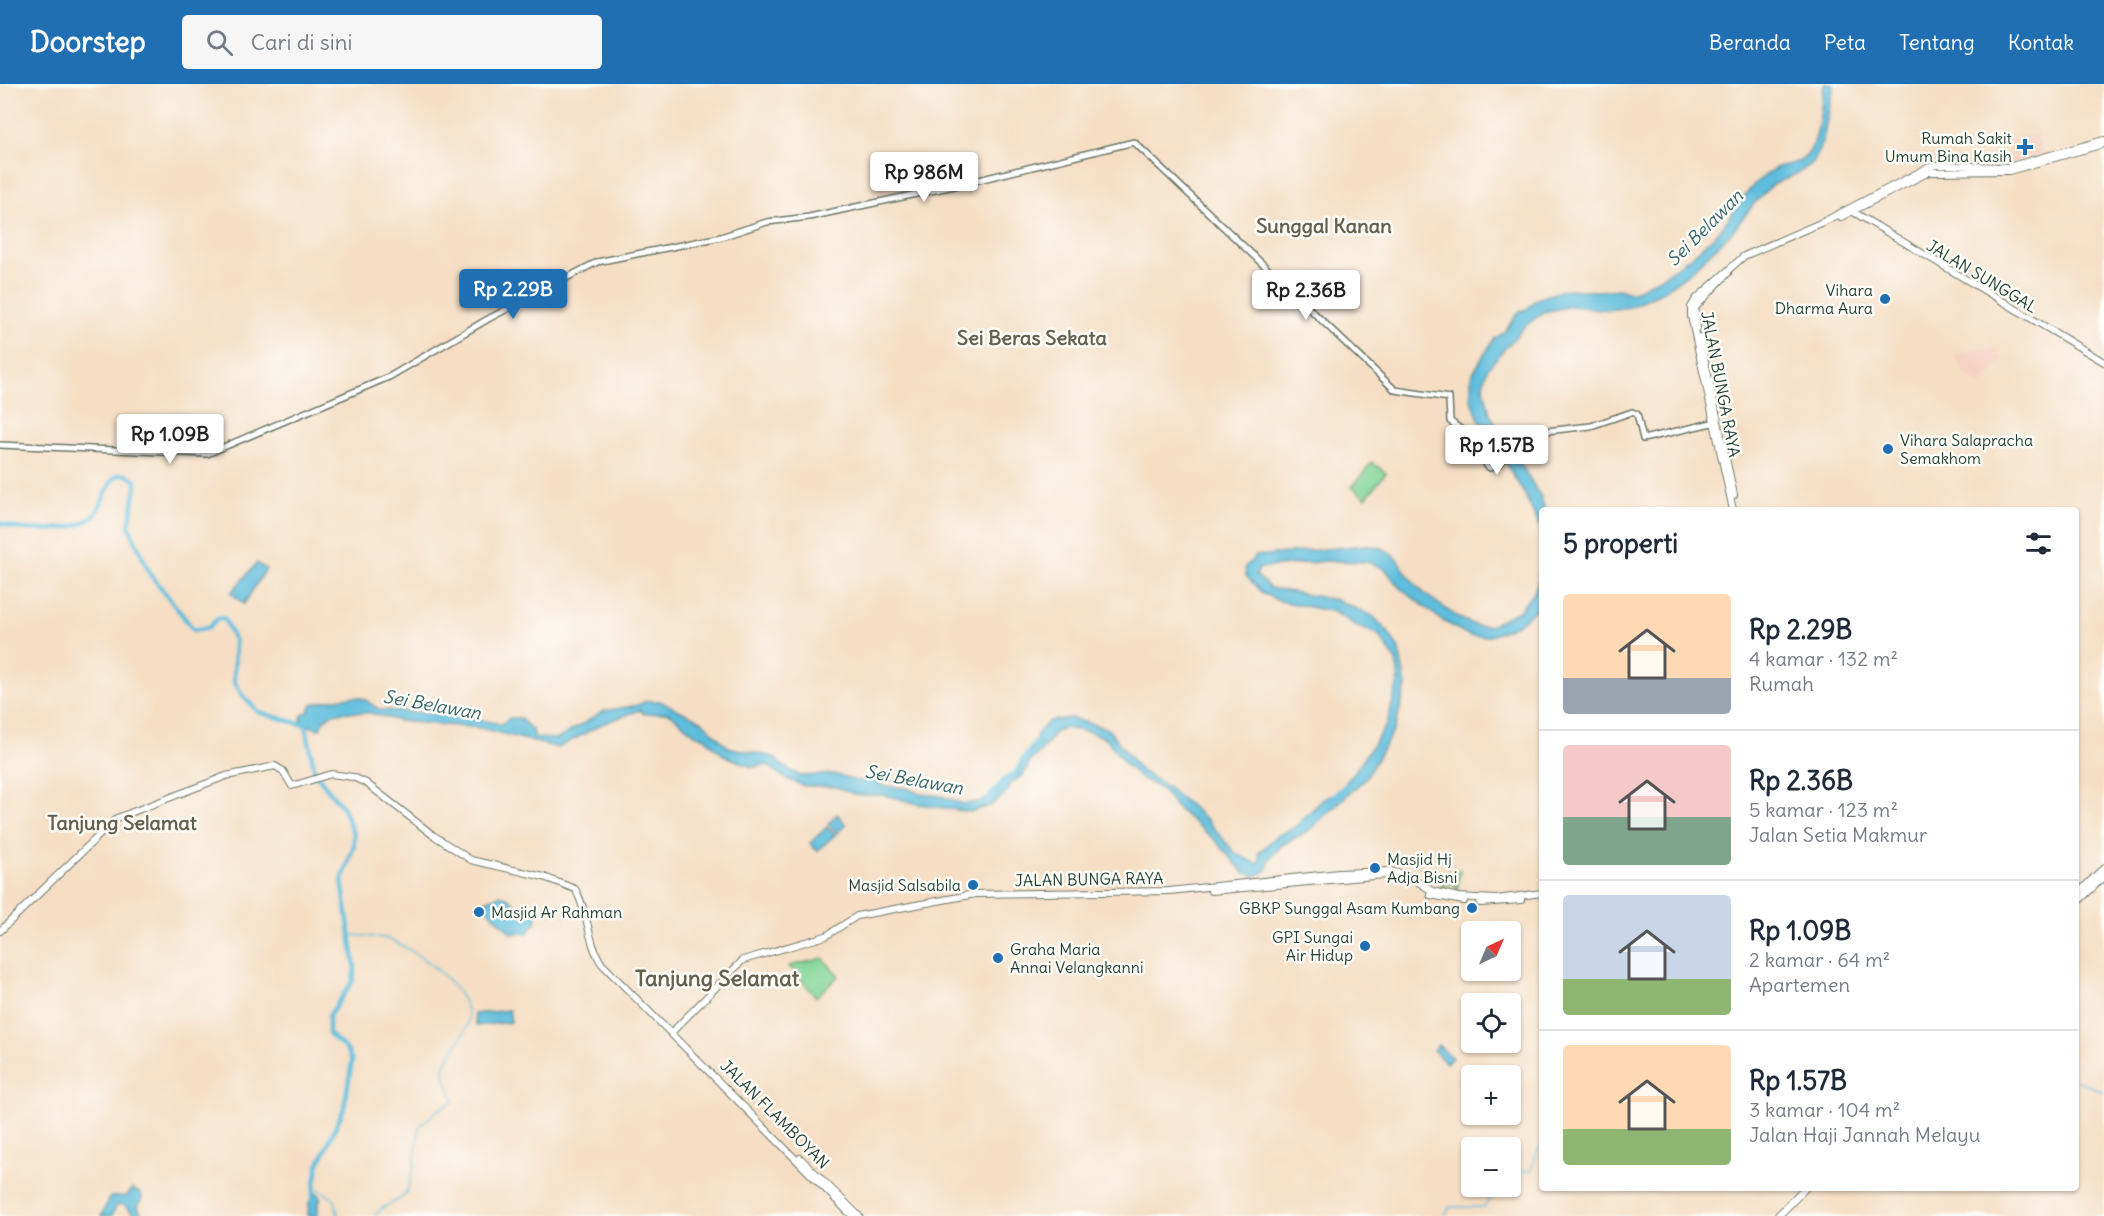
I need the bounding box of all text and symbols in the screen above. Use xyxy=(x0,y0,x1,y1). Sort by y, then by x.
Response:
search box xyxy=(182,15,602,69)
text: Doorstep xyxy=(30,24,146,60)
icon: search xyxy=(203,26,236,59)
text: Cari di sini xyxy=(251,28,352,56)
text: Beranda xyxy=(1709,29,1791,56)
text: Peta xyxy=(1824,29,1866,56)
text: Tentang xyxy=(1899,29,1975,56)
text: Kontak xyxy=(2008,29,2074,56)
place label: Rumah Sakit Umum Bina Kasih xyxy=(1885,128,2013,166)
marker: Rumah Sakit Umum Bina Kasih xyxy=(2016,138,2034,156)
pin: Rp 986M xyxy=(869,152,979,203)
text: Rp 986M xyxy=(884,159,964,184)
water label: Sei Belawan xyxy=(1662,184,1748,271)
district label: Sunggal Kanan xyxy=(1256,213,1392,238)
street label: JALAN SUNGGAL xyxy=(1923,235,2041,317)
pin: Rp 2.29B xyxy=(451,269,575,320)
pin: Rp 2.36B xyxy=(1244,270,1368,321)
text: Rp 2.29B xyxy=(473,276,553,301)
text: Rp 2.36B xyxy=(1266,277,1346,302)
place label: Vihara Dharma Aura xyxy=(1775,280,1873,318)
marker: Vihara Dharma Aura xyxy=(1878,292,1892,306)
street label: JALAN BUNGA RAYA xyxy=(1697,309,1745,459)
district label: Sei Beras Sekata xyxy=(957,325,1107,350)
pin: Rp 1.09B xyxy=(108,414,232,465)
text: Rp 1.09B xyxy=(131,421,209,446)
pin: Rp 1.57B xyxy=(1435,425,1559,476)
place label: Vihara Salapracha Semakhom xyxy=(1900,430,2033,468)
text: Rp 1.57B xyxy=(1459,432,1535,457)
marker: Vihara Salapracha Semakhom xyxy=(1881,442,1895,456)
text: 5 properti xyxy=(1563,527,1678,560)
icon: filters xyxy=(2022,527,2055,560)
text: Rp 2.29B xyxy=(1749,613,1852,646)
icon: home xyxy=(1611,618,1683,690)
text: 4 kamar · 132 m² xyxy=(1749,646,1898,671)
text: Rumah xyxy=(1749,671,1814,696)
water label: Sei Belawan xyxy=(381,685,483,724)
water label: Sei Belawan xyxy=(863,760,965,799)
text: Rp 2.36B xyxy=(1749,764,1853,797)
icon: home xyxy=(1611,769,1683,841)
text: 5 kamar · 123 m² xyxy=(1749,797,1898,822)
district label: Tanjung Selamat xyxy=(47,810,197,835)
text: Jalan Setia Makmur xyxy=(1749,822,1927,847)
place label: Masjid Hj Adja Bisni xyxy=(1387,849,1457,887)
marker: Masjid Hj Adja Bisni xyxy=(1368,861,1382,875)
street label: JALAN BUNGA RAYA xyxy=(1014,868,1164,890)
place label: Masjid Salsabila xyxy=(848,875,961,895)
marker: Masjid Salsabila xyxy=(966,878,980,892)
place label: GBKP Sunggal Asam Kumbang xyxy=(1239,898,1460,918)
marker: GBKP Sunggal Asam Kumbang xyxy=(1465,901,1479,915)
place label: Masjid Ar Rahman xyxy=(491,902,622,922)
marker: Masjid Ar Rahman xyxy=(472,905,486,919)
text: Rp 1.09B xyxy=(1749,914,1851,947)
icon: home xyxy=(1611,919,1683,991)
north arrow xyxy=(1461,921,1521,981)
map controls xyxy=(1461,921,1521,1197)
place label: GPI Sungai Air Hidup xyxy=(1272,927,1353,965)
place label: Graha Maria Annai Velangkanni xyxy=(1010,939,1144,977)
marker: GPI Sungai Air Hidup xyxy=(1358,939,1372,953)
text: 2 kamar · 64 m² xyxy=(1749,947,1890,972)
marker: Graha Maria Annai Velangkanni xyxy=(991,951,1005,965)
district label: Tanjung Selamat xyxy=(635,964,800,992)
text: Apartemen xyxy=(1749,972,1850,997)
button: locate xyxy=(1461,993,1521,1053)
street label: JALAN FLAMBOYAN xyxy=(716,1055,834,1173)
text: Rp 1.57B xyxy=(1749,1064,1847,1097)
button: + xyxy=(1461,1065,1521,1125)
icon: home xyxy=(1611,1069,1683,1141)
text: 3 kamar · 104 m² xyxy=(1749,1097,1900,1122)
text: Jalan Haji Jannah Melayu xyxy=(1749,1122,1980,1147)
button: − xyxy=(1461,1137,1521,1197)

